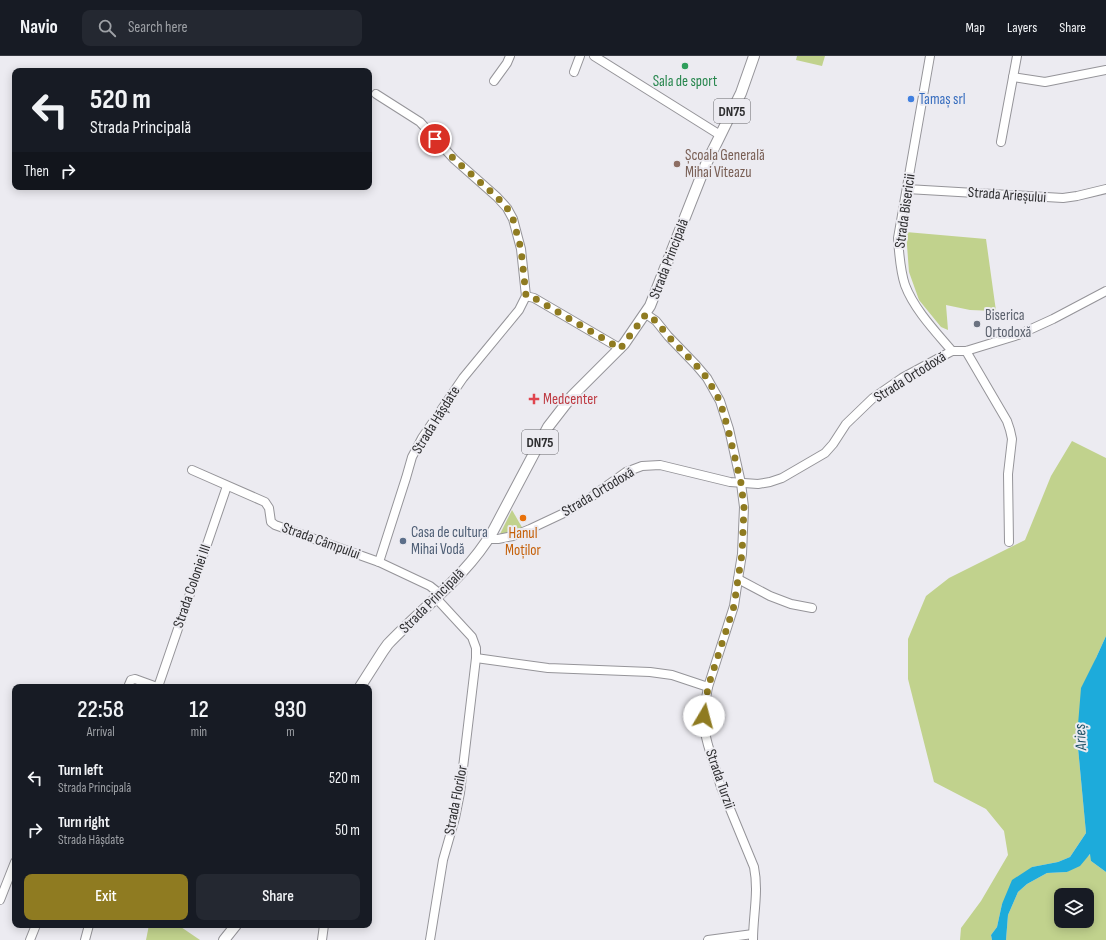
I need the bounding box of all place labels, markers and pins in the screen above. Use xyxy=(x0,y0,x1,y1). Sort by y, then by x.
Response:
marker: Sala de sport xyxy=(680,61,690,71)
place label: Sala de sport xyxy=(653,72,718,91)
place label: Tamaș srl xyxy=(919,90,966,109)
marker: Tamaș srl xyxy=(906,94,916,104)
pin xyxy=(418,122,452,156)
place label: Școala Generală Mihai Viteazu xyxy=(685,146,765,182)
marker: Școala Generală Mihai Viteazu xyxy=(672,159,682,169)
place label: Biserica Ortodoxă xyxy=(985,306,1031,342)
marker: Biserica Ortodoxă xyxy=(972,319,982,329)
place label: Medcenter xyxy=(543,390,598,409)
marker: Medcenter xyxy=(528,393,540,405)
marker: Hanul Moților xyxy=(518,513,528,523)
place label: Casa de cultura Mihai Vodă xyxy=(411,523,488,559)
place label: Hanul Moților xyxy=(505,524,542,560)
marker: Casa de cultura Mihai Vodă xyxy=(398,536,408,546)

